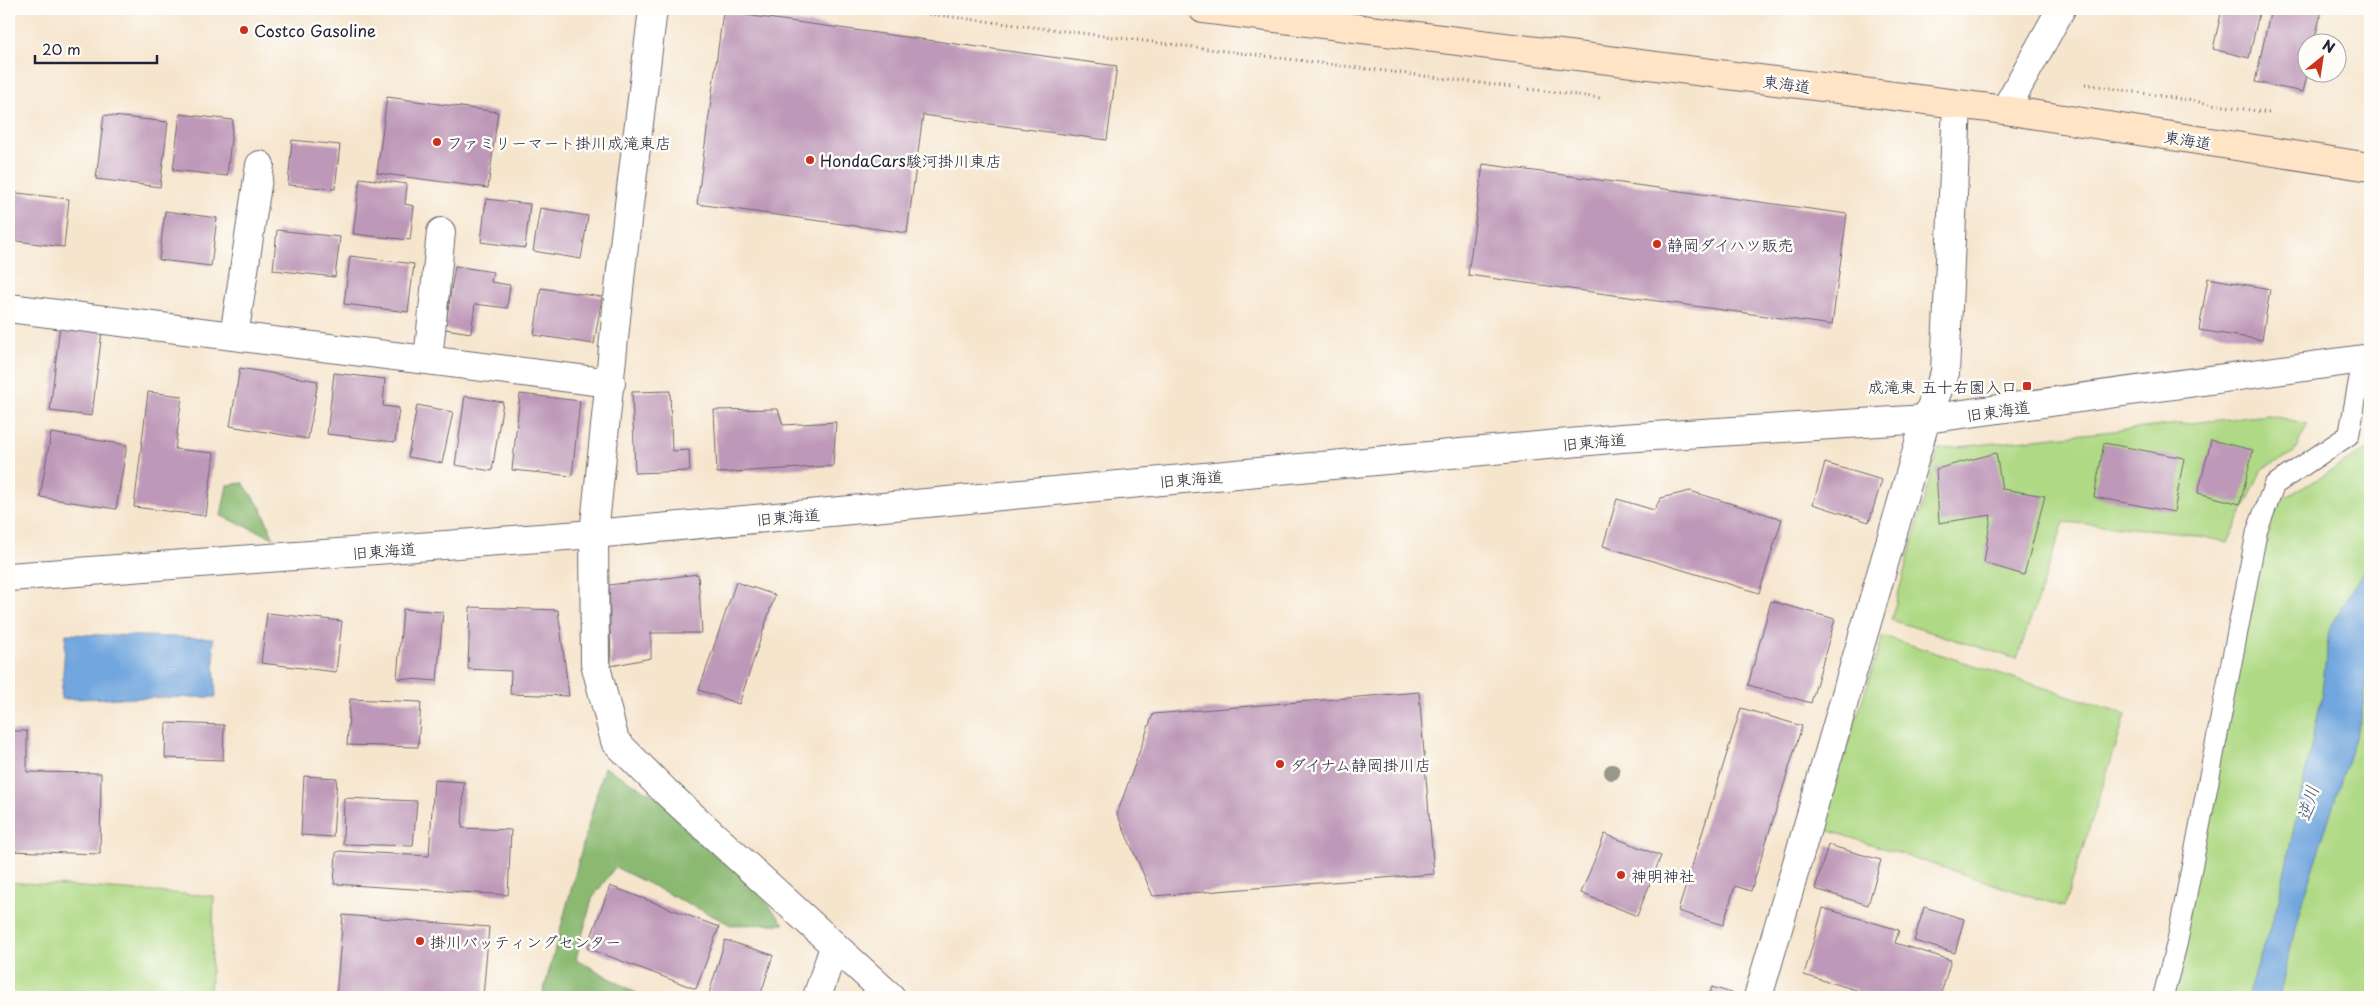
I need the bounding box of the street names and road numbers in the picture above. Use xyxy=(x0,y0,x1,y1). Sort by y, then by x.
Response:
street label: 東海道 xyxy=(1762,68,1812,98)
street label: 東海道 xyxy=(2162,123,2214,155)
street label: 旧東海道 xyxy=(1965,394,2031,426)
street label: 旧東海道 xyxy=(1561,426,1627,456)
street label: 旧東海道 xyxy=(1158,463,1224,493)
street label: 旧東海道 xyxy=(755,501,821,531)
street label: 旧東海道 xyxy=(351,536,417,564)

